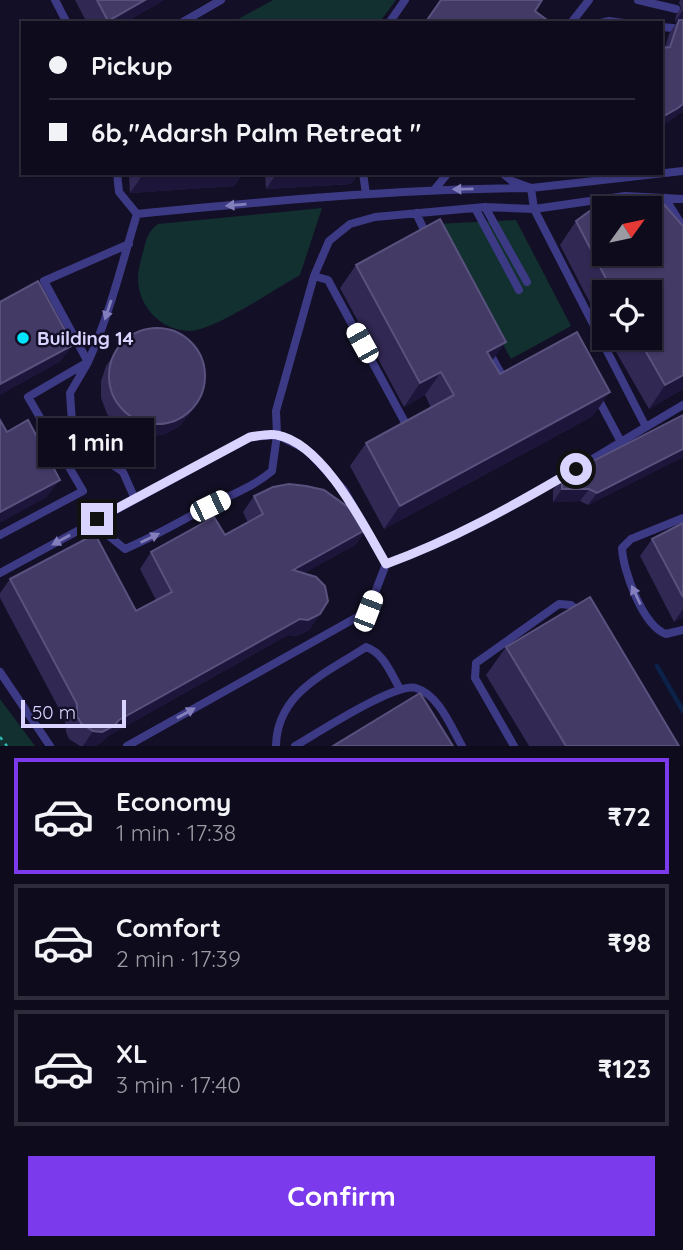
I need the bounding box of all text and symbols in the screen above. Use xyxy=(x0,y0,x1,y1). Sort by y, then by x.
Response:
text: Pickup xyxy=(91,49,173,82)
text: 6b,"Adarsh Palm Retreat " xyxy=(91,116,421,149)
one-way arrow xyxy=(451,183,473,195)
north arrow xyxy=(592,196,662,266)
map controls xyxy=(592,196,662,350)
one-way arrow xyxy=(225,199,247,210)
button: locate xyxy=(592,280,662,350)
one-way arrow xyxy=(102,299,113,320)
car xyxy=(343,320,382,366)
place label: Building 14 xyxy=(37,326,134,350)
marker: Building 14 xyxy=(15,330,31,346)
callout: 1 min xyxy=(39,418,155,466)
text: 1 min xyxy=(68,428,124,457)
route start xyxy=(560,453,592,485)
car xyxy=(187,487,234,525)
route end xyxy=(81,503,113,535)
one-way arrow xyxy=(140,532,160,544)
one-way arrow xyxy=(51,534,70,546)
one-way arrow xyxy=(630,585,642,605)
car xyxy=(351,588,386,634)
scale bar xyxy=(21,697,126,729)
text: 50 m xyxy=(32,700,76,724)
one-way arrow xyxy=(177,707,196,719)
icon: car xyxy=(32,785,95,848)
text: Economy xyxy=(116,785,231,818)
text: ₹72 xyxy=(608,800,651,833)
text: 1 min · 17:38 xyxy=(116,818,236,847)
icon: car xyxy=(32,911,95,974)
text: Comfort xyxy=(116,911,221,944)
text: ₹98 xyxy=(608,926,651,959)
text: 2 min · 17:39 xyxy=(116,944,241,973)
icon: car xyxy=(32,1037,95,1100)
text: XL xyxy=(116,1037,148,1070)
text: ₹123 xyxy=(598,1052,651,1085)
text: 3 min · 17:40 xyxy=(116,1070,241,1099)
button: Confirm xyxy=(28,1156,655,1236)

